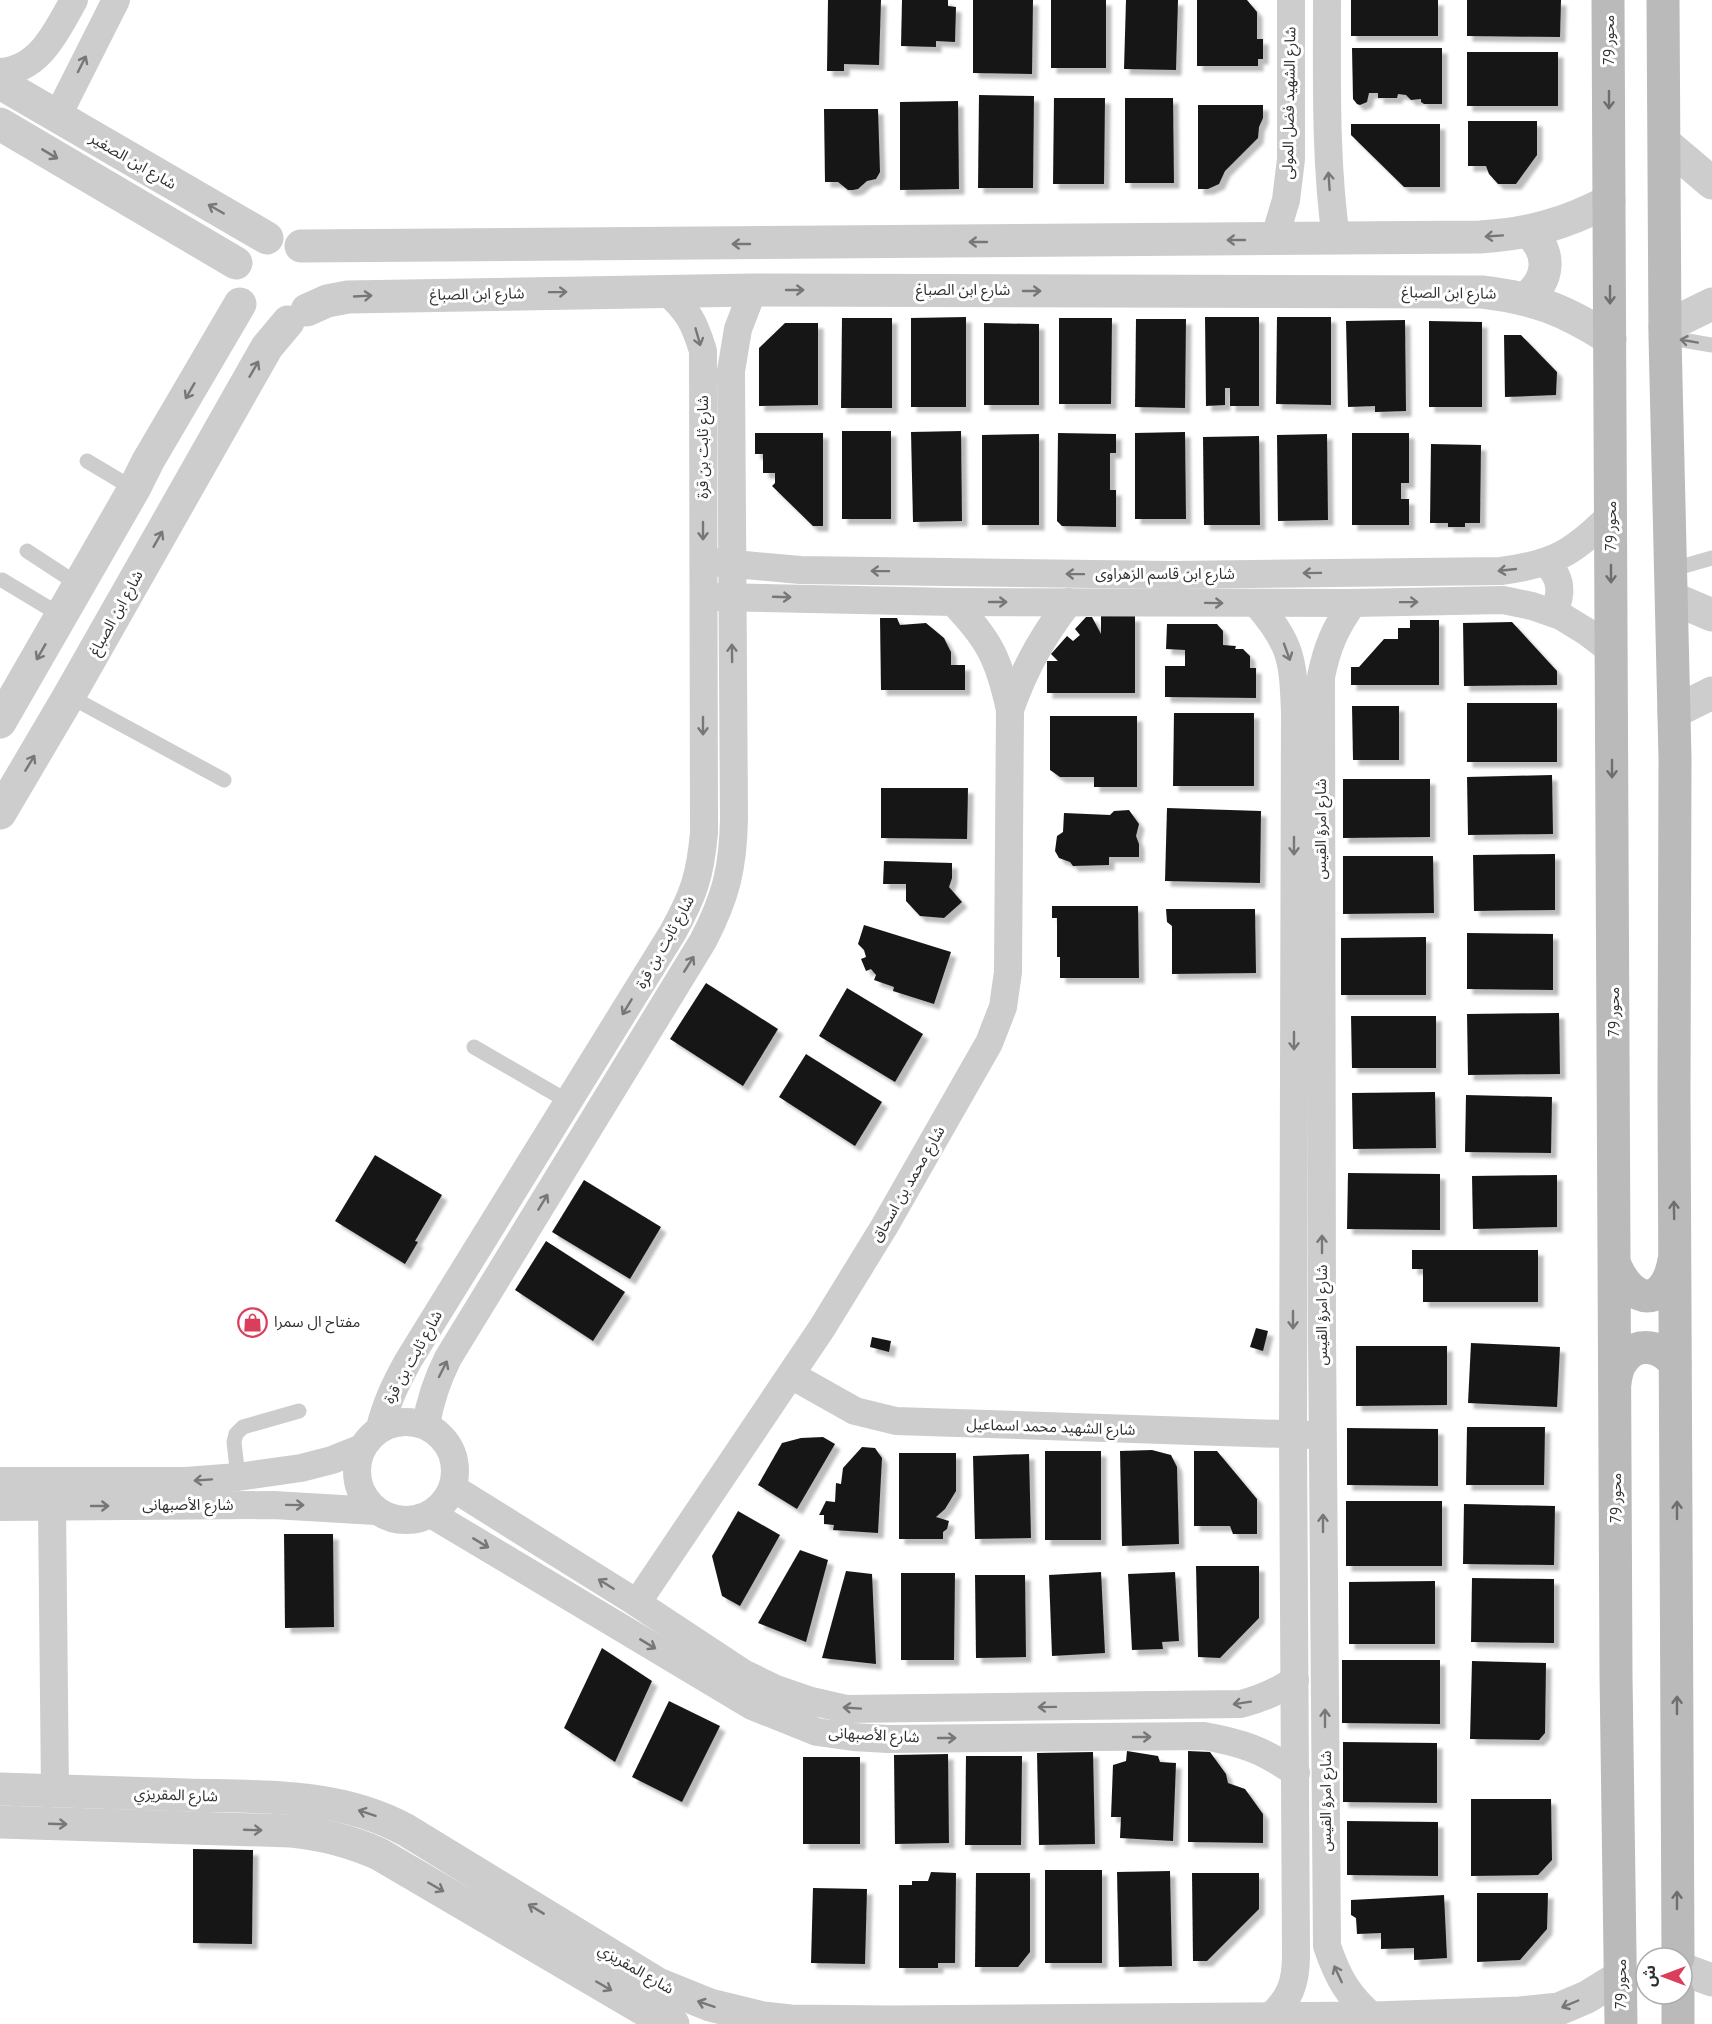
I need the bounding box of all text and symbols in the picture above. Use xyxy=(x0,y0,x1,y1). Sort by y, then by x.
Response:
street label: محور 79 xyxy=(1599,15,1618,65)
street label: شارع الشهيد فضل المولى xyxy=(1278,26,1302,180)
one-way arrow xyxy=(76,56,88,73)
one-way arrow xyxy=(1603,90,1615,110)
street label: شارع ابن الصغير xyxy=(84,128,180,196)
one-way arrow xyxy=(42,148,59,160)
one-way arrow xyxy=(1323,172,1334,192)
one-way arrow xyxy=(208,203,226,214)
one-way arrow xyxy=(1484,231,1504,242)
one-way arrow xyxy=(1226,234,1246,246)
one-way arrow xyxy=(968,236,988,248)
one-way arrow xyxy=(732,238,752,250)
street label: شارع ابن الصباغ xyxy=(916,280,1011,302)
street label: شارع ابن الصباغ xyxy=(1401,282,1497,306)
street label: شارع ابن الصباغ xyxy=(430,283,525,307)
one-way arrow xyxy=(785,284,805,296)
one-way arrow xyxy=(1022,285,1042,297)
one-way arrow xyxy=(1604,285,1616,305)
one-way arrow xyxy=(548,286,568,298)
one-way arrow xyxy=(353,290,373,301)
one-way arrow xyxy=(693,327,704,346)
one-way arrow xyxy=(1679,335,1699,346)
one-way arrow xyxy=(248,361,260,378)
one-way arrow xyxy=(183,383,195,400)
street label: شارع ثابت بن قرة xyxy=(693,395,715,499)
street label: محور 79 xyxy=(1601,501,1620,551)
one-way arrow xyxy=(697,520,709,540)
one-way arrow xyxy=(152,531,164,548)
street label: شارع ابن قاسم الزهراوى xyxy=(1095,564,1235,586)
one-way arrow xyxy=(1605,564,1617,584)
one-way arrow xyxy=(870,565,890,577)
one-way arrow xyxy=(1497,565,1517,576)
street label: شارع ابن الصباغ xyxy=(84,567,150,660)
one-way arrow xyxy=(1065,568,1085,580)
one-way arrow xyxy=(1302,568,1322,579)
one-way arrow xyxy=(771,592,791,603)
one-way arrow xyxy=(987,596,1007,608)
one-way arrow xyxy=(1398,596,1418,608)
one-way arrow xyxy=(1203,597,1223,609)
one-way arrow xyxy=(1283,642,1294,660)
one-way arrow xyxy=(35,643,47,660)
one-way arrow xyxy=(726,643,737,663)
one-way arrow xyxy=(697,715,709,735)
one-way arrow xyxy=(24,755,36,772)
one-way arrow xyxy=(1606,759,1618,779)
street label: شارع امرؤ القيس xyxy=(1311,778,1333,879)
one-way arrow xyxy=(1288,835,1300,855)
street label: شارع ثابت بن قرة xyxy=(631,892,701,993)
one-way arrow xyxy=(683,956,695,973)
street label: محور 79 xyxy=(1604,987,1623,1037)
one-way arrow xyxy=(621,998,633,1015)
one-way arrow xyxy=(1288,1030,1300,1050)
street label: شارع محمد بن اسحاق xyxy=(867,1122,951,1247)
one-way arrow xyxy=(537,1194,549,1211)
one-way arrow xyxy=(1669,1200,1680,1220)
one-way arrow xyxy=(1316,1234,1328,1254)
street label: شارع امرؤ القيس xyxy=(1312,1264,1334,1365)
shop icon: مفتاح ال سمرا xyxy=(237,1306,269,1338)
street label: شارع ثابت بن قرة xyxy=(379,1307,449,1408)
one-way arrow xyxy=(1288,1309,1299,1329)
place label: مفتاح ال سمرا xyxy=(274,1312,360,1334)
one-way arrow xyxy=(437,1361,449,1379)
street label: شارع الشهيد محمد اسماعيل xyxy=(966,1414,1136,1442)
street label: محور 79 xyxy=(1606,1473,1625,1523)
one-way arrow xyxy=(193,1475,213,1486)
street label: شارع الأصبهانى xyxy=(142,1495,234,1517)
one-way arrow xyxy=(285,1499,305,1511)
one-way arrow xyxy=(90,1500,110,1512)
one-way arrow xyxy=(1671,1500,1683,1520)
one-way arrow xyxy=(1317,1513,1329,1533)
one-way arrow xyxy=(472,1537,489,1549)
one-way arrow xyxy=(598,1577,615,1589)
one-way arrow xyxy=(639,1638,656,1650)
one-way arrow xyxy=(1671,1695,1683,1715)
one-way arrow xyxy=(1232,1697,1252,1708)
one-way arrow xyxy=(1037,1701,1057,1713)
one-way arrow xyxy=(842,1703,862,1714)
one-way arrow xyxy=(1319,1708,1331,1728)
street label: شارع الأصبهانى xyxy=(828,1723,920,1749)
one-way arrow xyxy=(1131,1731,1151,1743)
one-way arrow xyxy=(936,1732,956,1744)
street label: شارع امرؤ القيس xyxy=(1316,1750,1338,1851)
street label: شارع المقريزي xyxy=(134,1784,219,1808)
one-way arrow xyxy=(358,1807,377,1818)
one-way arrow xyxy=(48,1818,68,1830)
one-way arrow xyxy=(243,1824,263,1836)
one-way arrow xyxy=(427,1881,444,1893)
one-way arrow xyxy=(1671,1890,1683,1910)
one-way arrow xyxy=(528,1903,545,1915)
street label: شارع المقريزي xyxy=(594,1939,678,2001)
north arrow xyxy=(1634,1946,1694,2006)
street label: محور 79 xyxy=(1611,1959,1630,2009)
one-way arrow xyxy=(1331,1965,1343,1983)
text: ش xyxy=(1639,1965,1659,1987)
one-way arrow xyxy=(595,1980,612,1992)
one-way arrow xyxy=(697,1997,716,2008)
one-way arrow xyxy=(1561,1999,1580,2010)

